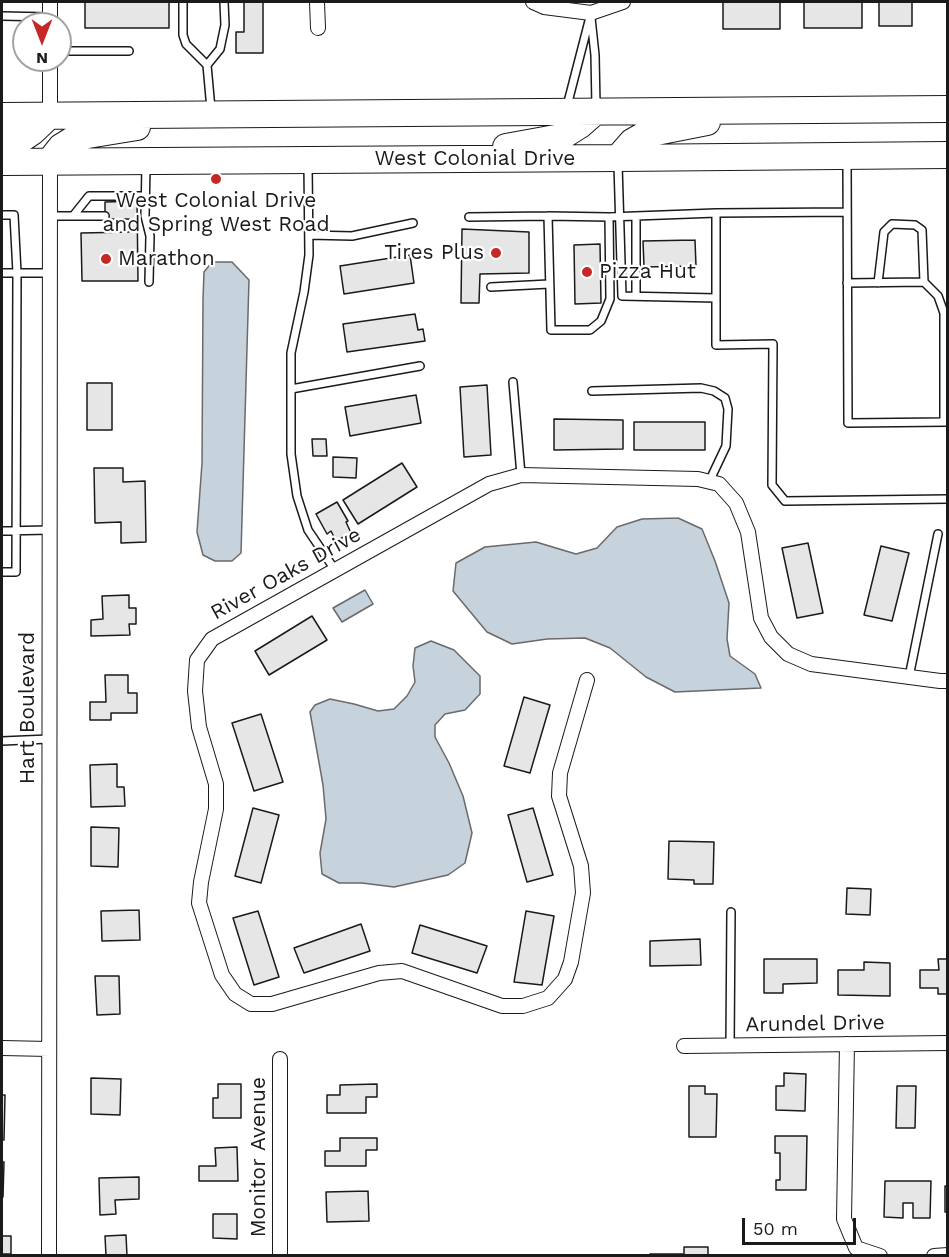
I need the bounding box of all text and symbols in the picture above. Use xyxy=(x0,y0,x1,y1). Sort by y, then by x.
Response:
north arrow xyxy=(12,12,72,72)
text: N xyxy=(36,49,48,68)
street label: West Colonial Drive xyxy=(375,146,575,172)
marker: West Colonial Drive and Spring West Road xyxy=(209,172,223,186)
place label: West Colonial Drive and Spring West Road xyxy=(102,188,330,238)
place label: Tires Plus xyxy=(384,240,484,266)
place label: Marathon xyxy=(118,246,215,272)
marker: Tires Plus xyxy=(489,246,503,260)
marker: Marathon xyxy=(99,252,113,266)
place label: Pizza Hut xyxy=(599,259,696,285)
marker: Pizza Hut xyxy=(580,265,594,279)
street label: River Oaks Drive xyxy=(206,522,366,626)
street label: Hart Boulevard xyxy=(15,632,41,784)
street label: Arundel Drive xyxy=(745,1010,885,1038)
street label: Monitor Avenue xyxy=(246,1077,272,1237)
scale bar xyxy=(745,1206,859,1244)
text: 50 m xyxy=(753,1218,798,1239)

